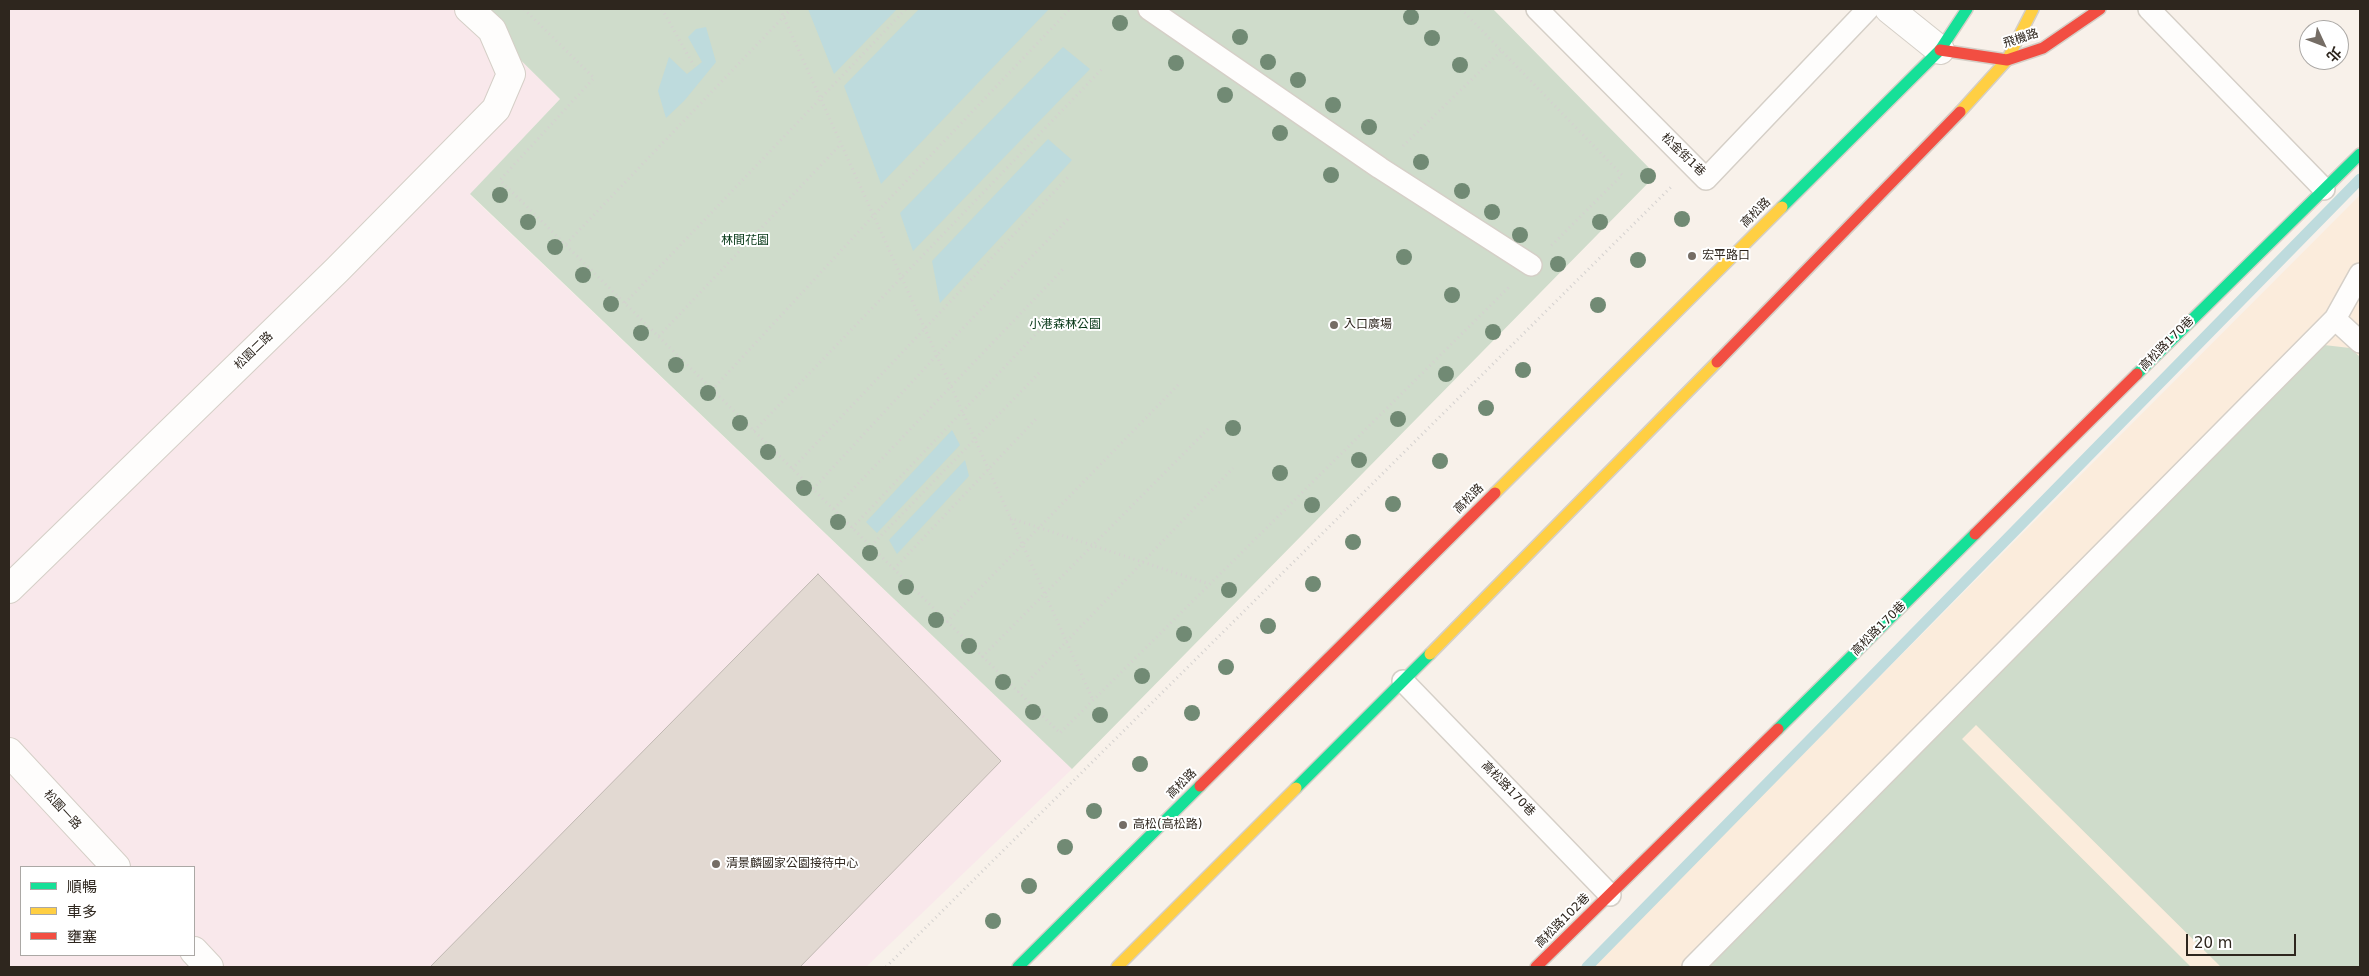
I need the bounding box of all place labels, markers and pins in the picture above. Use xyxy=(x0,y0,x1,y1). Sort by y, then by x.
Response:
place label: 宏平路口 xyxy=(1702,249,1750,263)
marker: 宏平路口 xyxy=(1686,250,1698,262)
place label: 入口廣場 xyxy=(1344,318,1392,332)
marker: 入口廣場 xyxy=(1328,319,1340,331)
place label: 高松(高松路) xyxy=(1133,818,1202,832)
marker: 高松(高松路) xyxy=(1117,819,1129,831)
place label: 清景麟國家公園接待中心 xyxy=(726,857,858,871)
marker: 清景麟國家公園接待中心 xyxy=(710,858,722,870)

